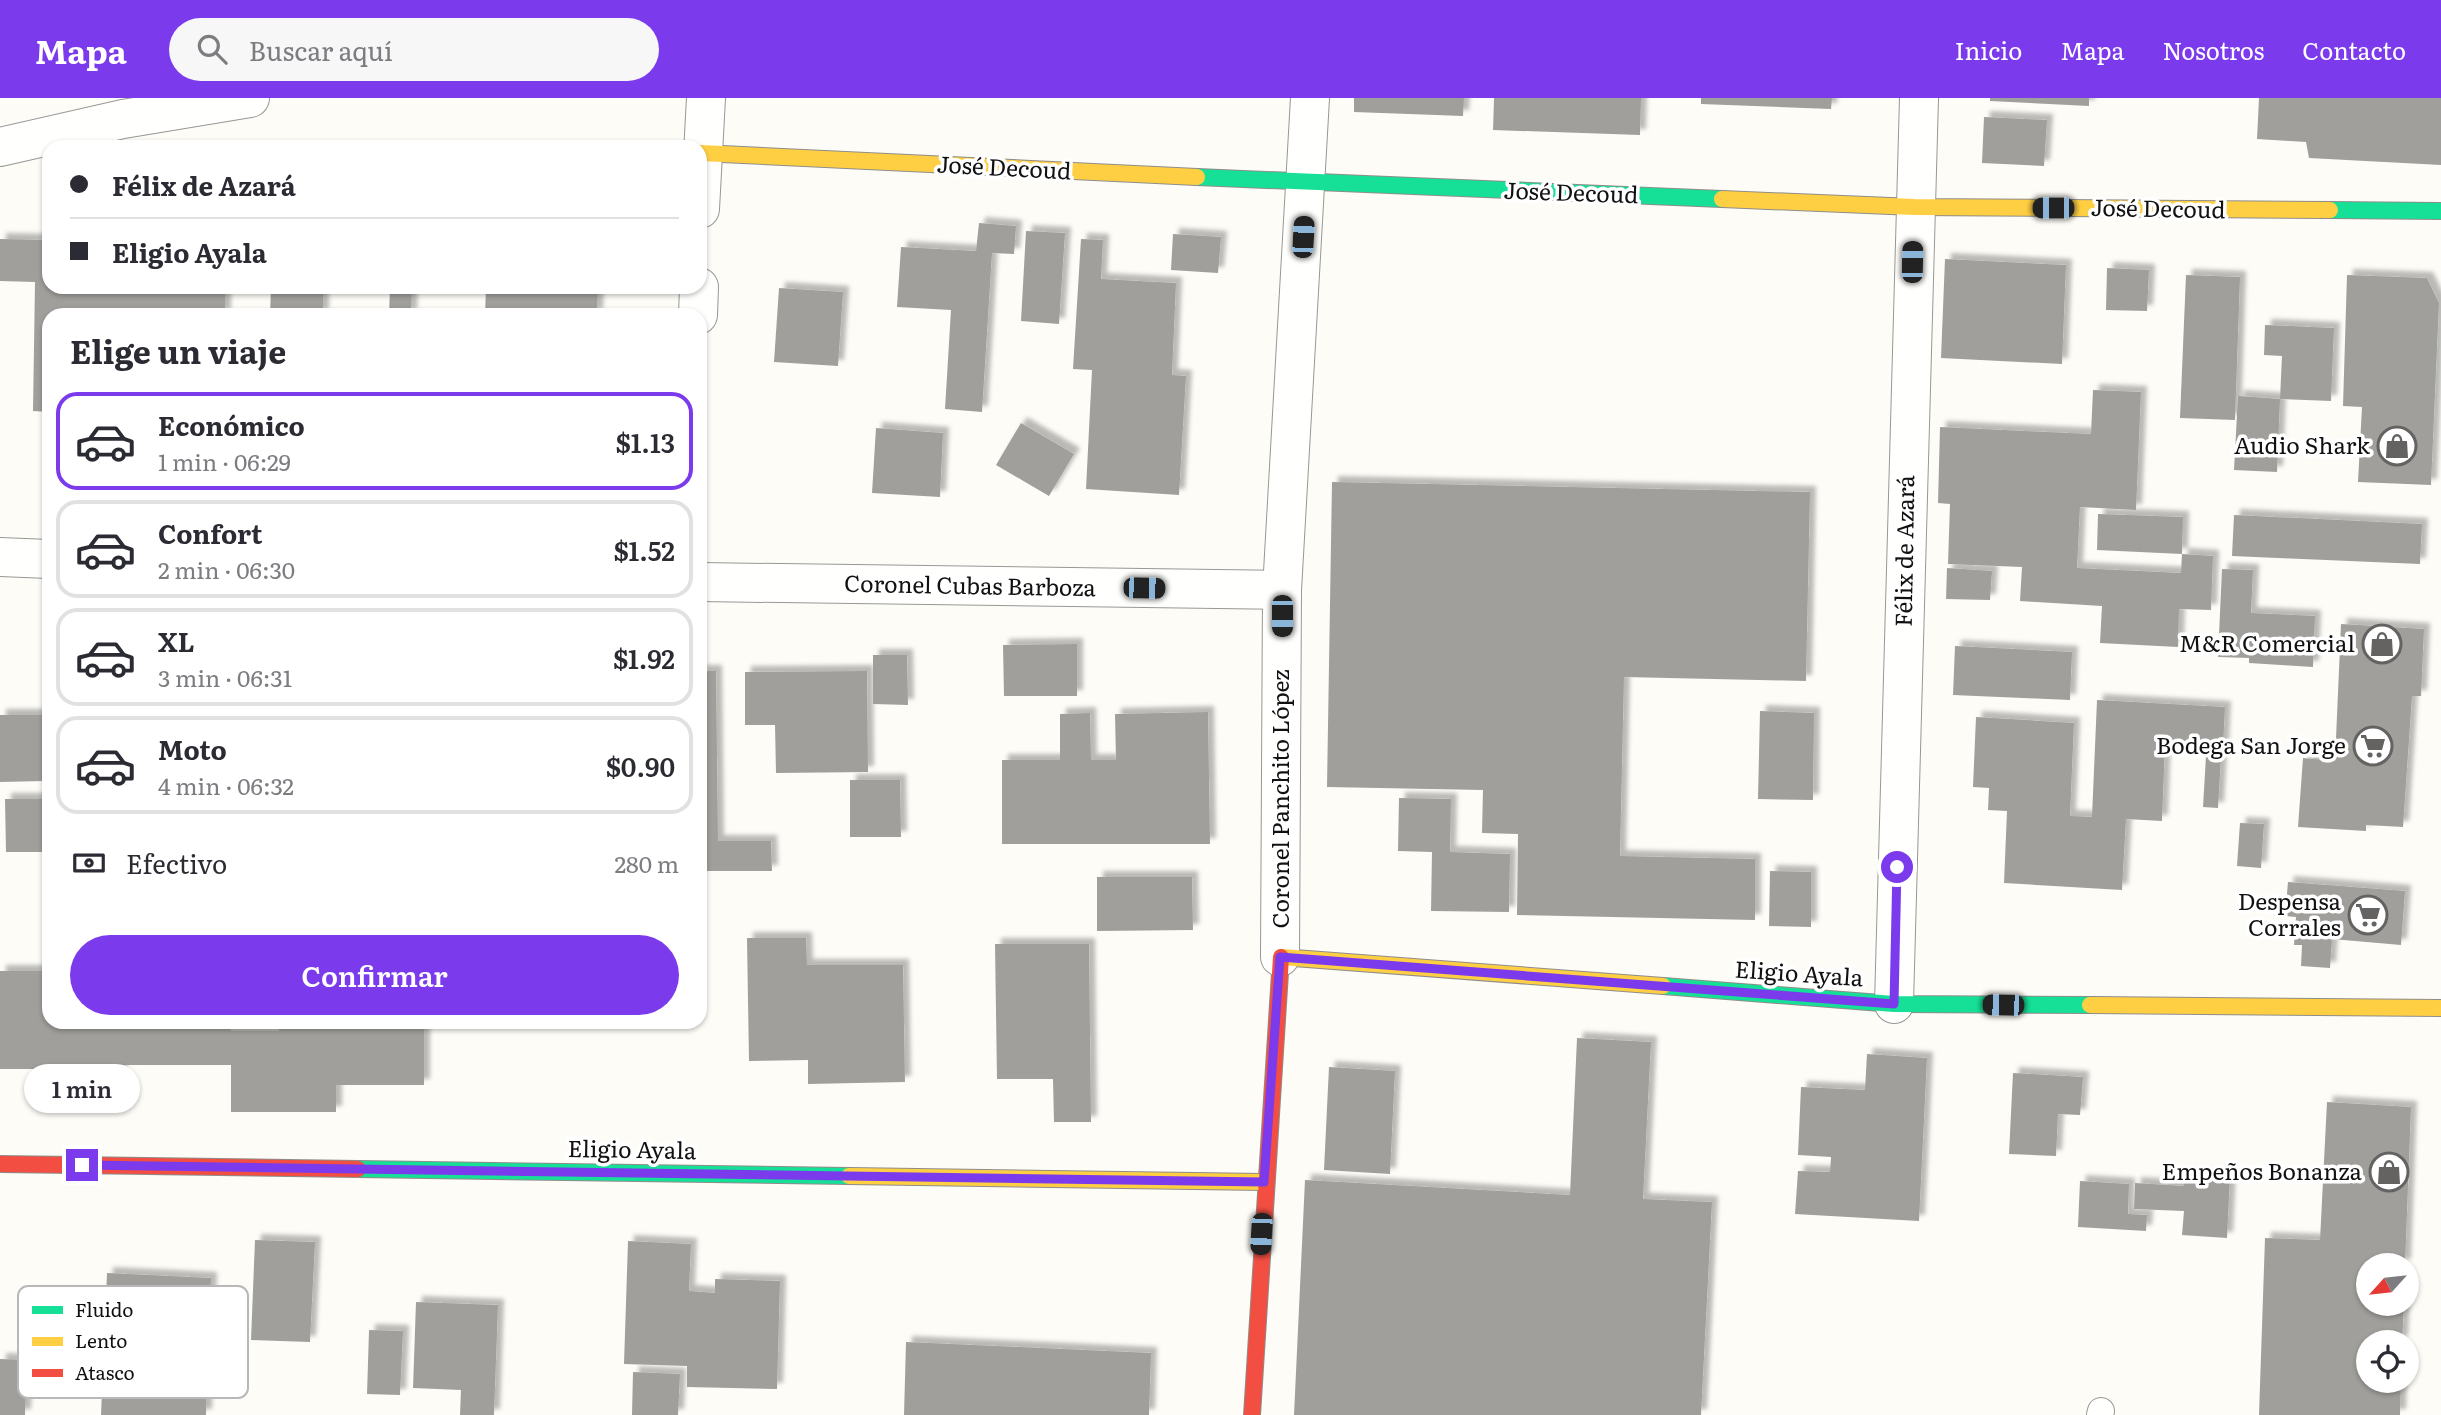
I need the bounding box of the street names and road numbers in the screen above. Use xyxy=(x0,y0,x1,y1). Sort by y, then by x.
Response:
street label: José Decoud xyxy=(936,145,1072,187)
street label: José Decoud xyxy=(1503,172,1639,210)
street label: José Decoud xyxy=(2090,189,2226,225)
street label: Félix de Azará xyxy=(1885,474,1921,627)
street label: Coronel Cubas Barboza xyxy=(844,565,1097,603)
street label: Coronel Panchito López xyxy=(1262,669,1296,929)
street label: Eligio Ayala xyxy=(1734,951,1865,993)
street label: Eligio Ayala xyxy=(567,1130,697,1166)

